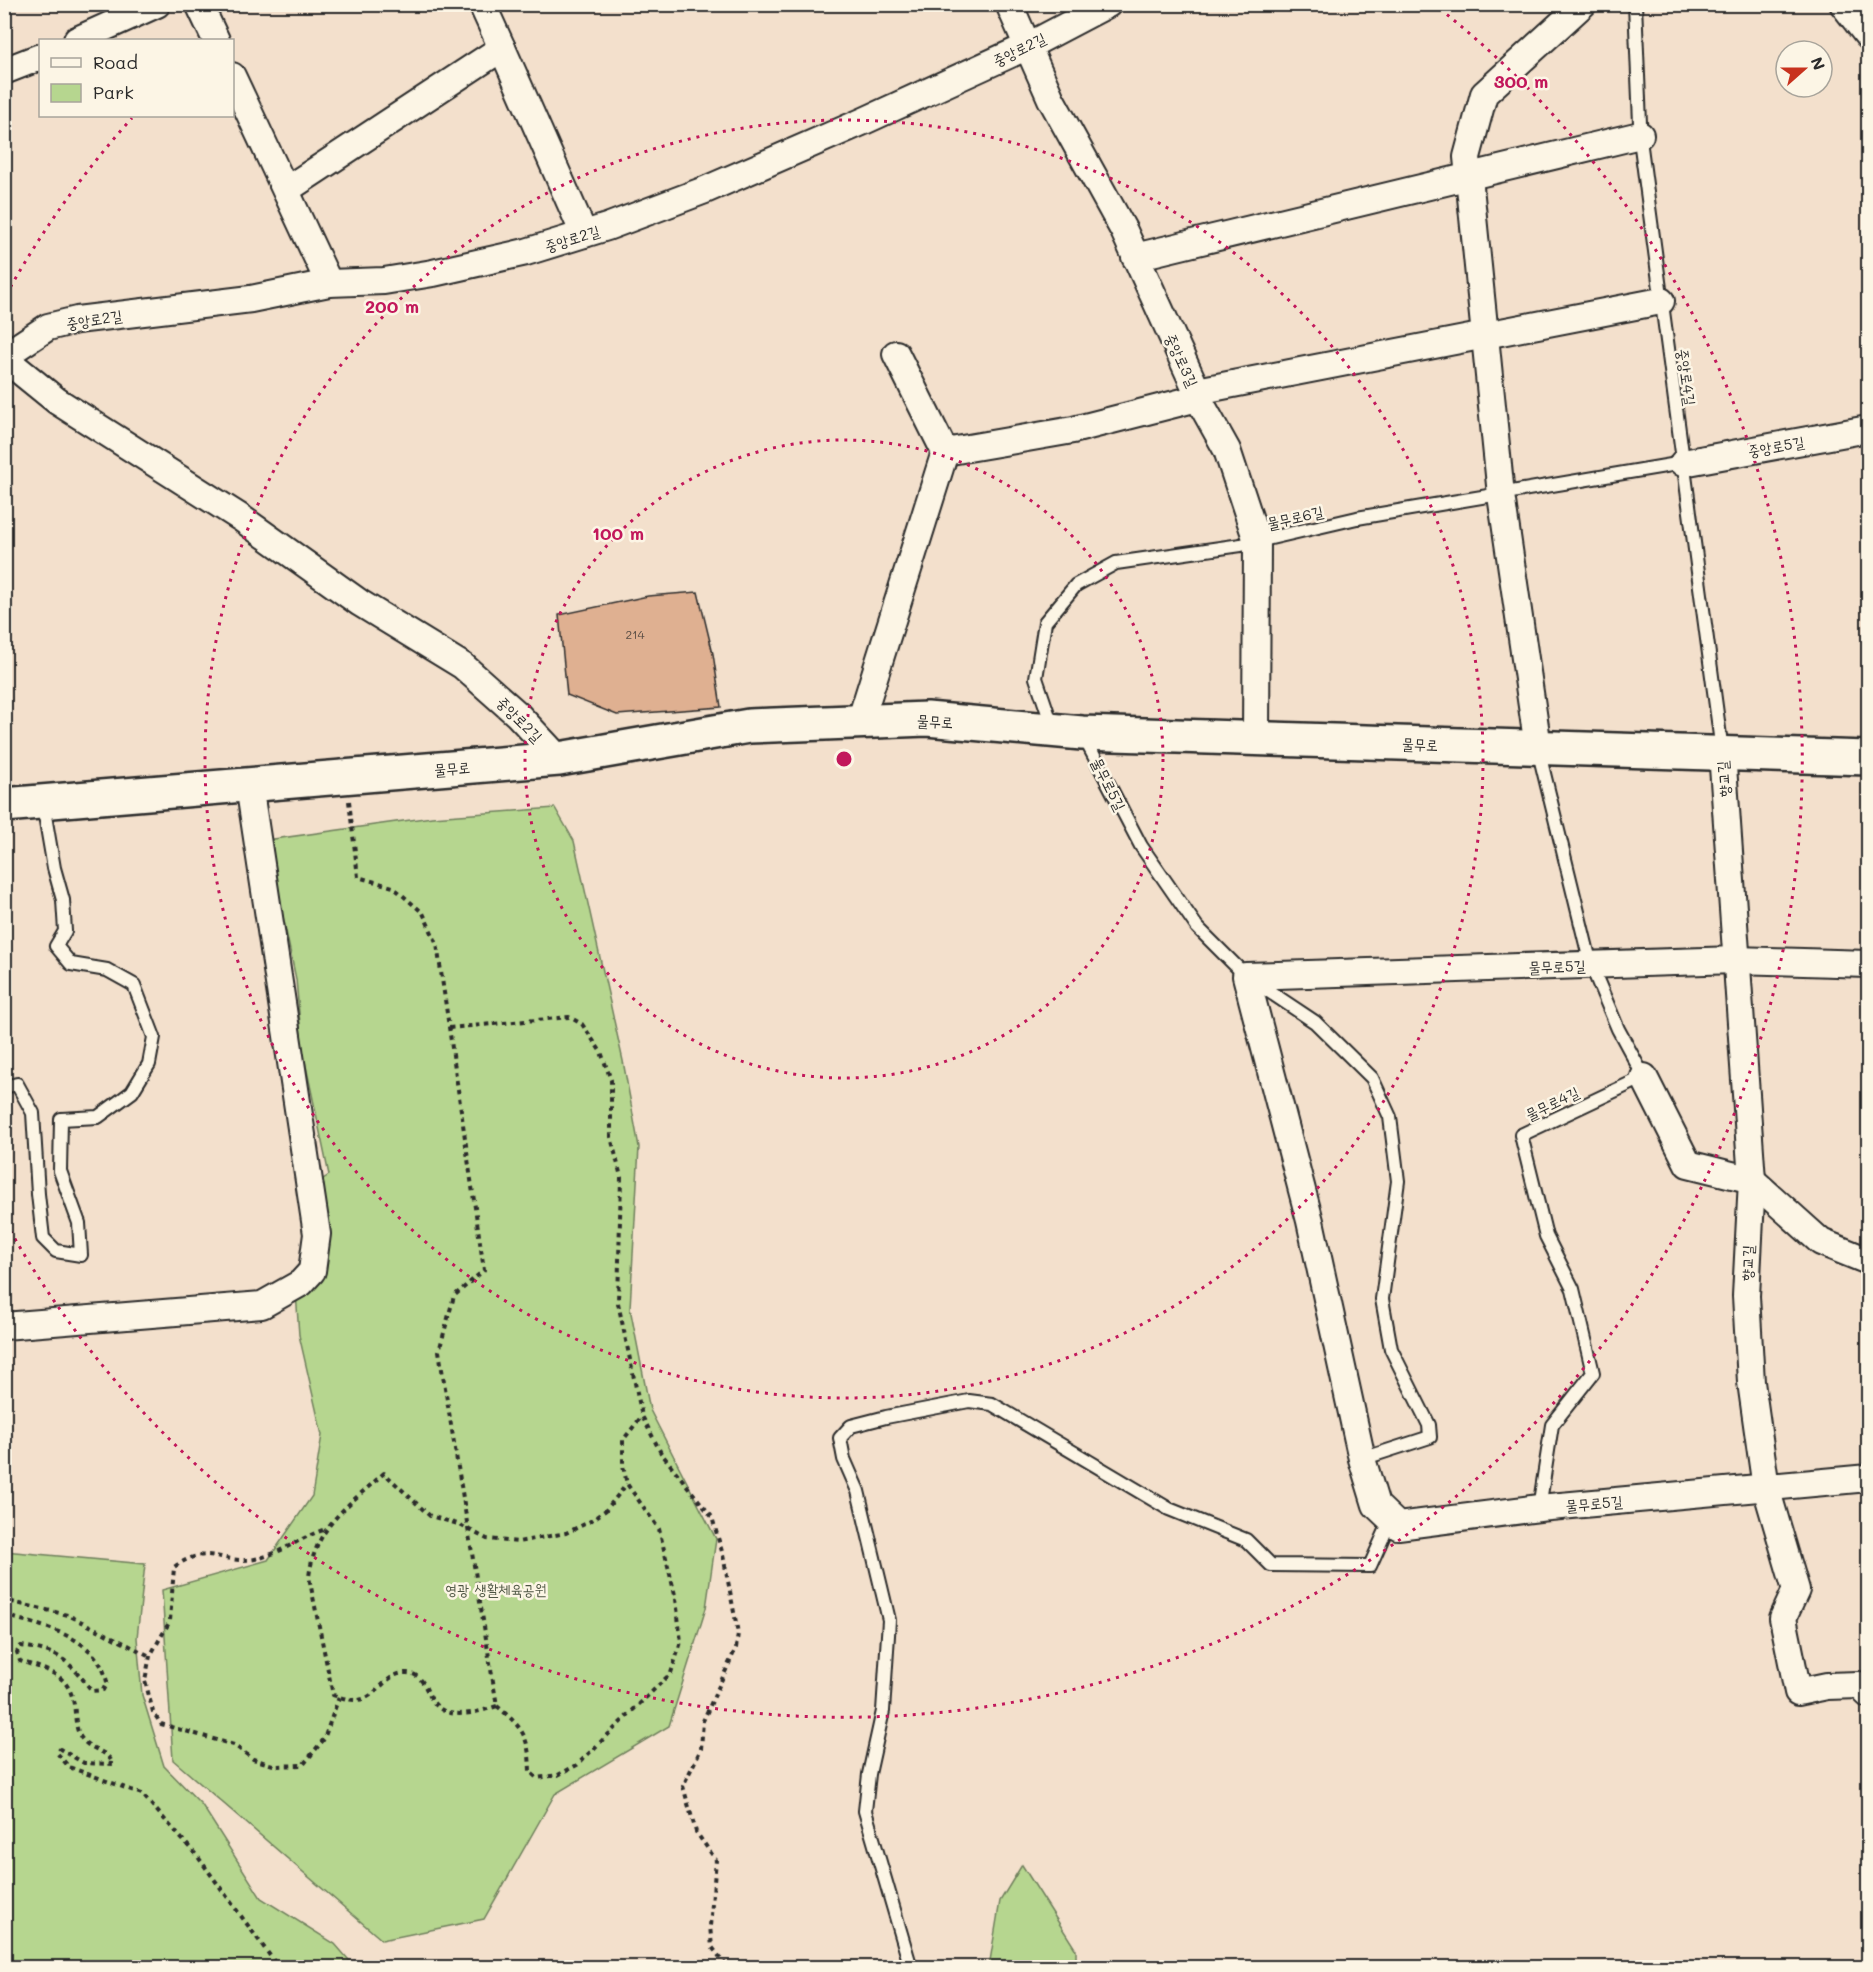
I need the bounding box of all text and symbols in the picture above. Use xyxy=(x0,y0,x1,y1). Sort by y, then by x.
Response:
street label: 중앙로2길 xyxy=(989,28,1049,70)
legend xyxy=(39,39,234,117)
north arrow xyxy=(1774,39,1834,99)
text: Road xyxy=(93,50,138,74)
text: N xyxy=(1806,54,1830,73)
text: 300 m xyxy=(1494,69,1548,93)
text: Park xyxy=(93,80,134,104)
street label: 중앙로2길 xyxy=(542,220,602,256)
text: 200 m xyxy=(365,294,419,318)
street label: 중앙로2길 xyxy=(64,305,124,333)
street label: 중앙로3길 xyxy=(1161,330,1203,390)
street label: 중앙로4길 xyxy=(1673,347,1701,407)
street label: 중앙로5길 xyxy=(1746,431,1806,461)
street label: 물무로6길 xyxy=(1265,501,1325,533)
text: 100 m xyxy=(592,521,644,545)
house number: 214 xyxy=(625,626,645,642)
street label: 중앙로2길 xyxy=(493,692,547,746)
street label: 물무로 xyxy=(916,710,954,732)
street label: 물무로 xyxy=(1402,733,1438,755)
centre of rings xyxy=(834,749,854,769)
street label: 물무로5길 xyxy=(1087,754,1131,814)
street label: 물무로 xyxy=(433,756,471,780)
street label: 향교길 xyxy=(1712,760,1734,798)
street label: 물무로5길 xyxy=(1528,955,1586,977)
street label: 물무로4길 xyxy=(1522,1081,1582,1125)
street label: 향교길 xyxy=(1736,1245,1758,1281)
street label: 물무로5길 xyxy=(1565,1491,1623,1515)
park label: 영광 생활체육공원 xyxy=(445,1579,547,1599)

